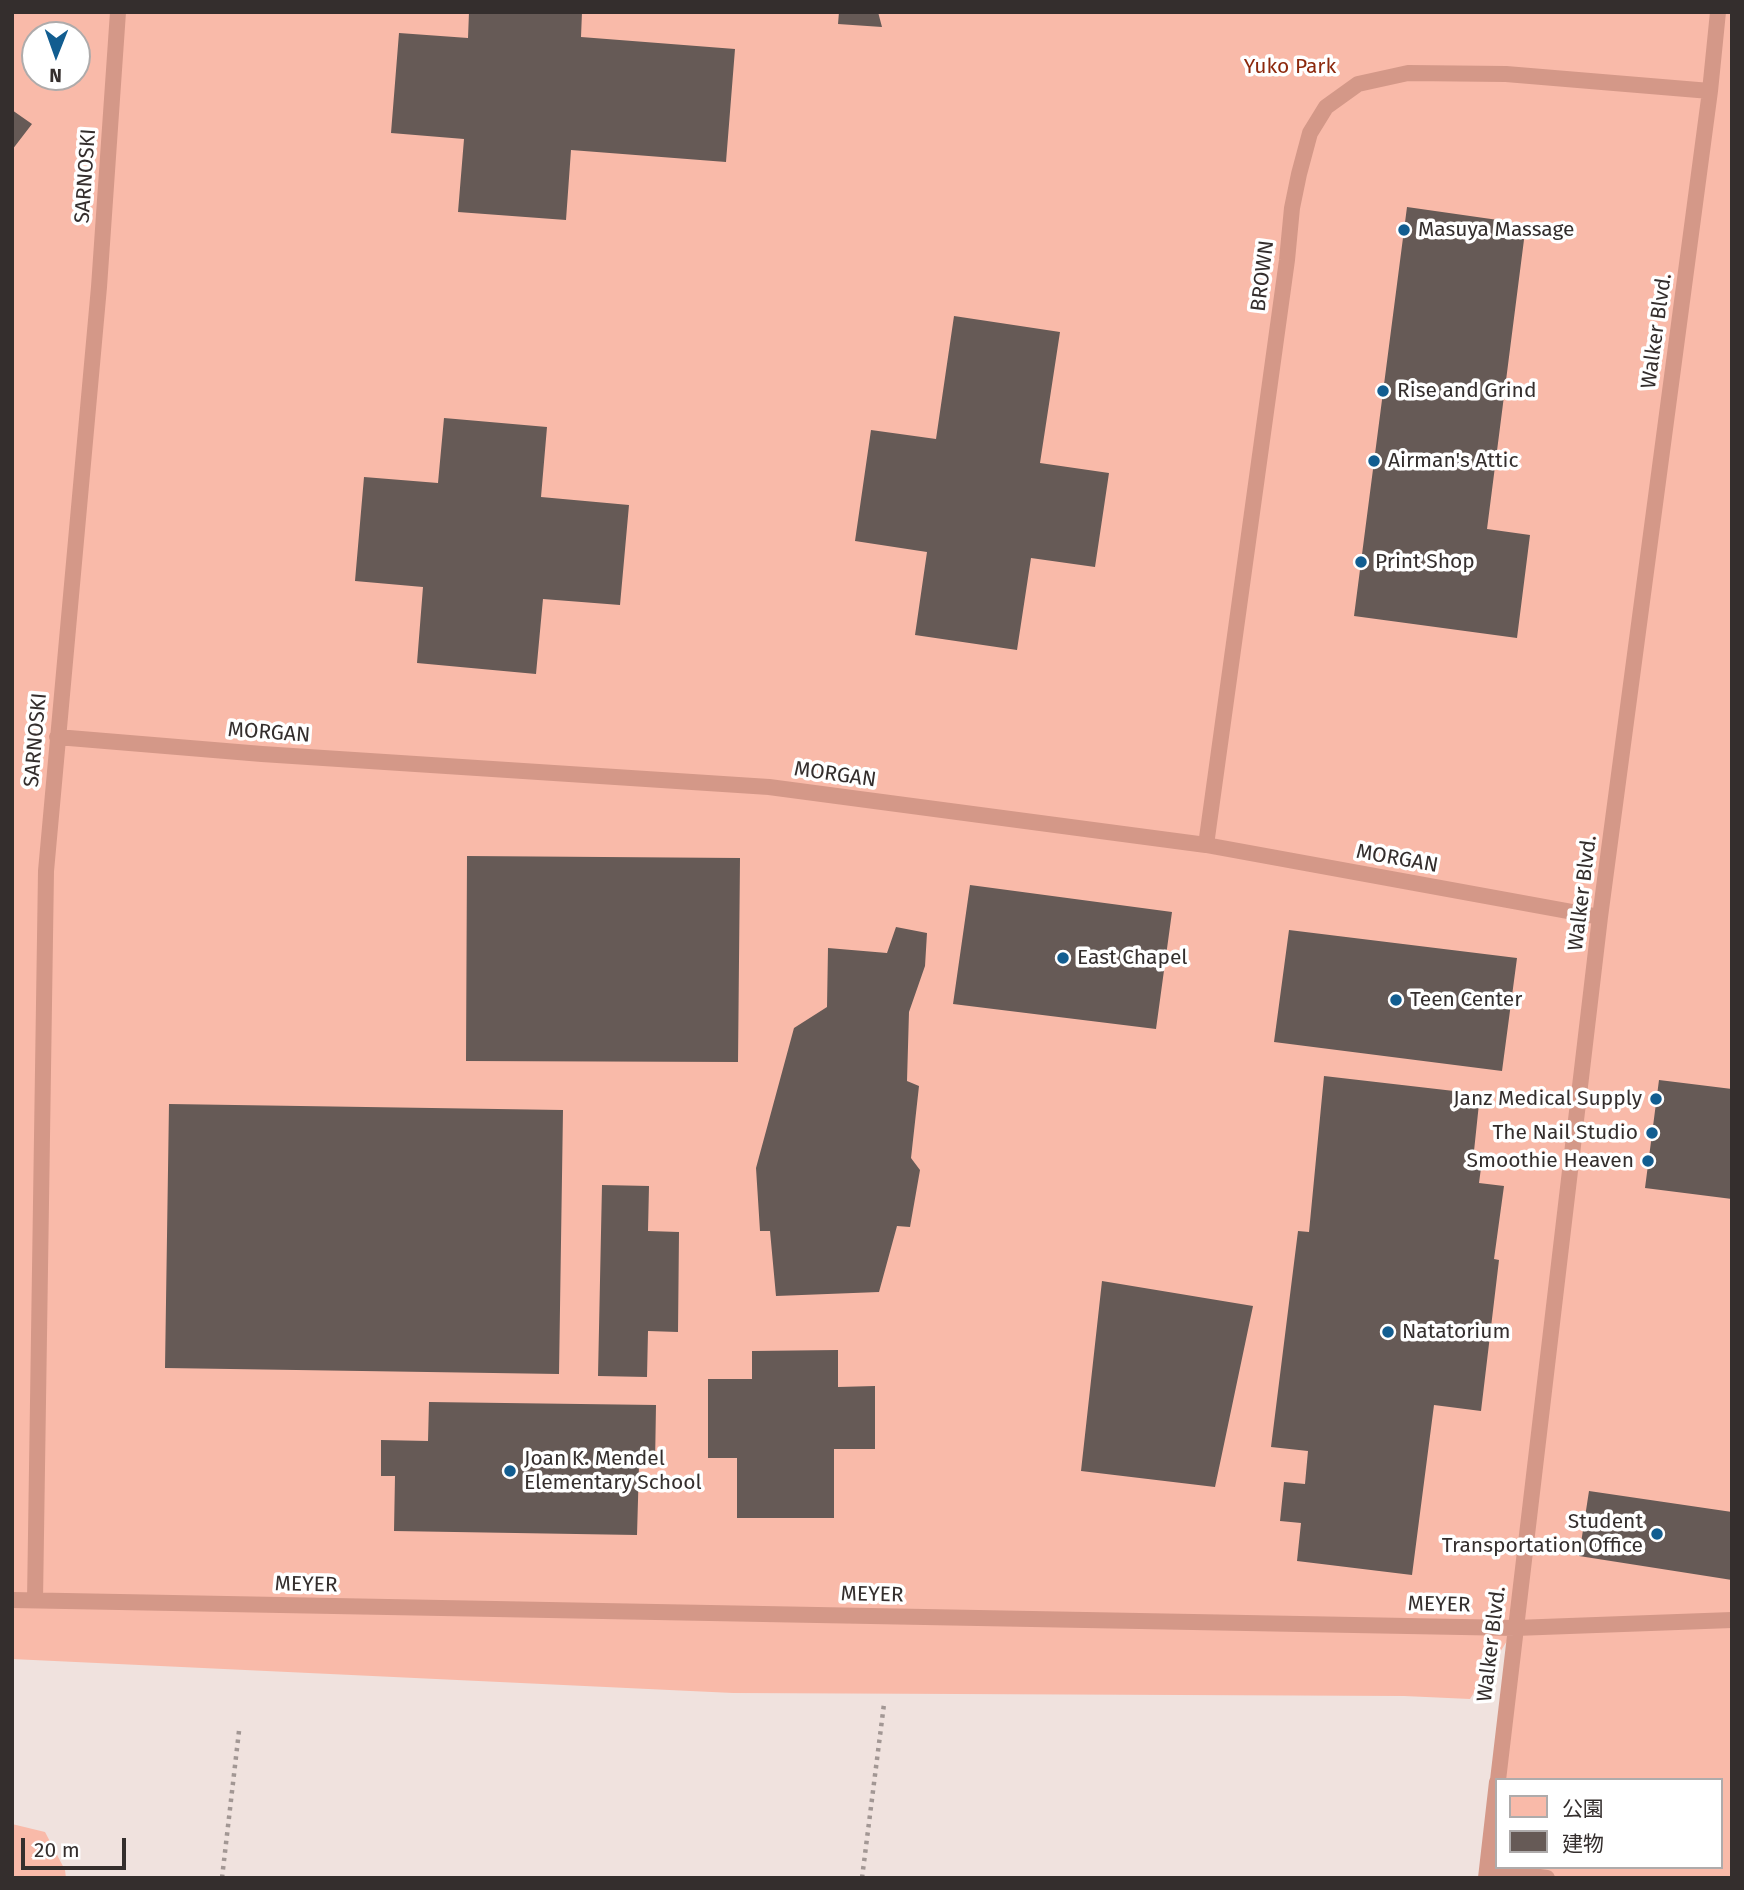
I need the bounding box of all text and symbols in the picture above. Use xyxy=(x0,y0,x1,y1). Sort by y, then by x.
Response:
north arrow xyxy=(21,21,91,91)
park label: Yuko Park xyxy=(1244,54,1336,80)
text: N xyxy=(49,64,62,87)
street label: SARNOSKI xyxy=(70,128,102,224)
place label: Masuya Massage xyxy=(1418,217,1575,243)
marker: Masuya Massage xyxy=(1396,222,1412,238)
street label: BROWN xyxy=(1246,239,1280,313)
street label: Walker Blvd. xyxy=(1636,272,1678,390)
place label: Rise and Grind xyxy=(1397,378,1536,404)
marker: Rise and Grind xyxy=(1375,383,1391,399)
place label: Airman's Attic xyxy=(1388,448,1518,474)
marker: Airman's Attic xyxy=(1366,453,1382,469)
place label: Print Shop xyxy=(1375,549,1475,575)
marker: Print Shop xyxy=(1353,554,1369,570)
street label: SARNOSKI xyxy=(19,692,53,788)
street label: MORGAN xyxy=(227,718,311,748)
street label: MORGAN xyxy=(792,757,878,793)
street label: Walker Blvd. xyxy=(1563,834,1603,952)
street label: MORGAN xyxy=(1354,839,1440,879)
place label: East Chapel xyxy=(1077,945,1188,971)
marker: East Chapel xyxy=(1055,950,1071,966)
place label: Teen Center xyxy=(1410,987,1522,1013)
marker: Teen Center xyxy=(1388,992,1404,1008)
place label: Janz Medical Supply xyxy=(1453,1086,1642,1112)
marker: Janz Medical Supply xyxy=(1648,1091,1664,1107)
place label: The Nail Studio xyxy=(1492,1120,1638,1146)
marker: The Nail Studio xyxy=(1644,1125,1660,1141)
place label: Smoothie Heaven xyxy=(1467,1148,1634,1174)
marker: Smoothie Heaven xyxy=(1640,1153,1656,1169)
place label: Natatorium xyxy=(1402,1319,1510,1345)
marker: Natatorium xyxy=(1380,1324,1396,1340)
place label: Joan K. Mendel Elementary School xyxy=(524,1446,702,1496)
marker: Joan K. Mendel Elementary School xyxy=(502,1463,518,1479)
place label: Student Transportation Office xyxy=(1442,1509,1643,1559)
marker: Student Transportation Office xyxy=(1649,1526,1665,1542)
street label: MEYER xyxy=(274,1572,338,1598)
street label: MEYER xyxy=(840,1582,904,1608)
street label: Walker Blvd. xyxy=(1472,1585,1512,1703)
street label: MEYER xyxy=(1407,1592,1471,1618)
legend xyxy=(1496,1778,1723,1869)
text: 公園 xyxy=(1562,1796,1604,1822)
scale bar xyxy=(24,1824,130,1868)
text: 建物 xyxy=(1562,1831,1604,1857)
text: 20 m xyxy=(34,1837,80,1863)

